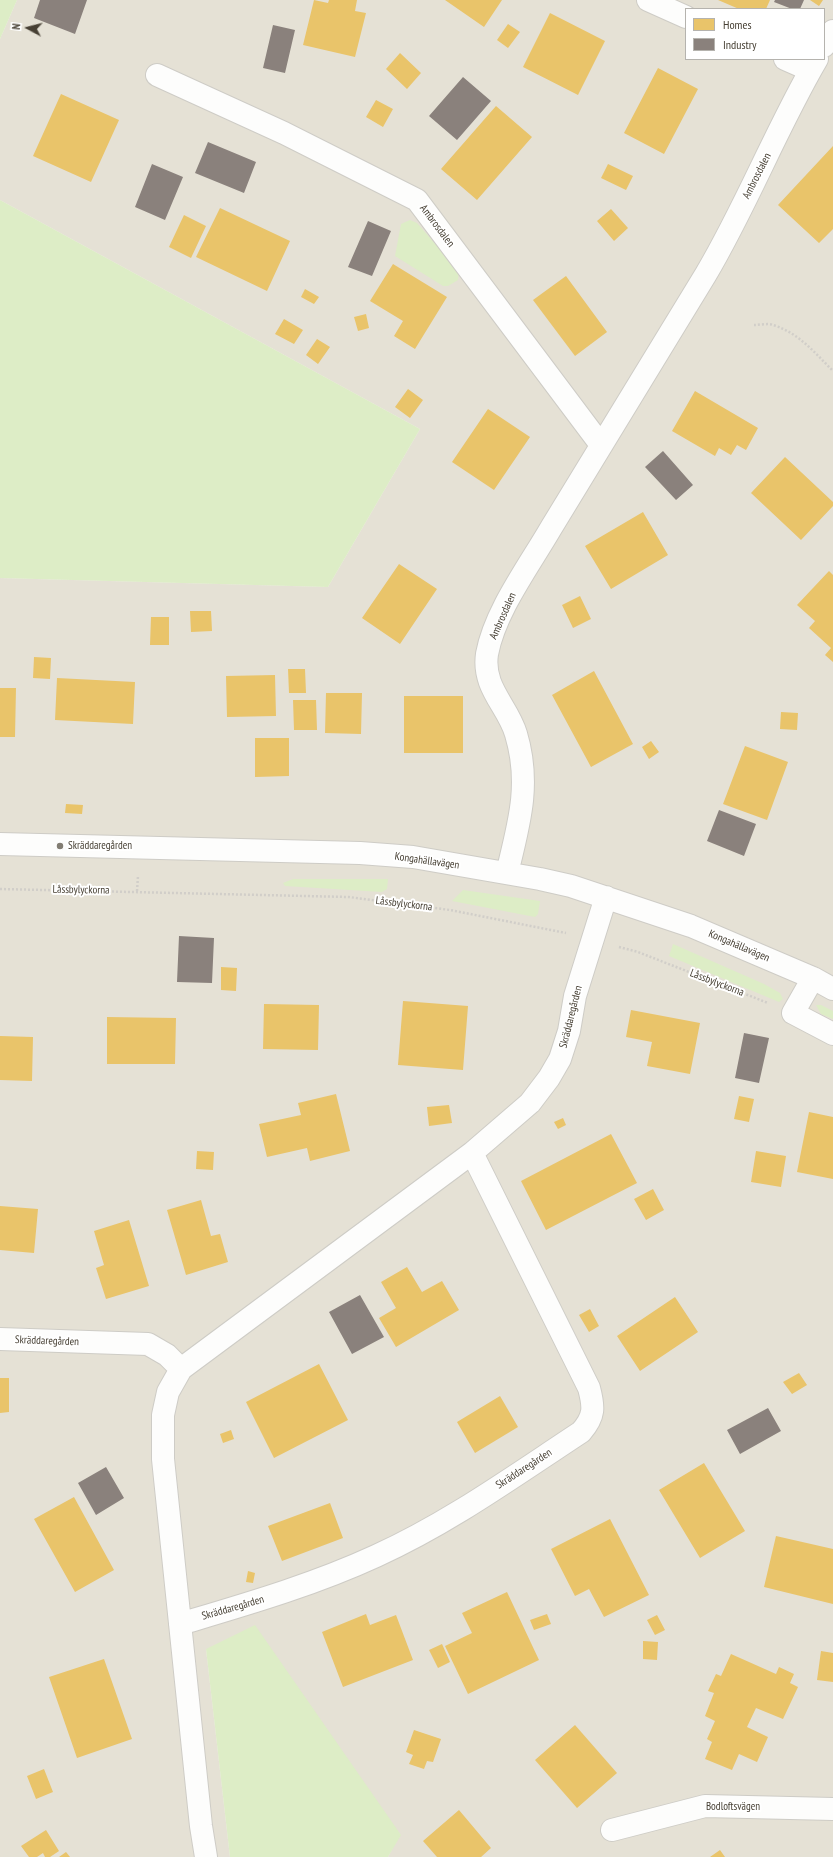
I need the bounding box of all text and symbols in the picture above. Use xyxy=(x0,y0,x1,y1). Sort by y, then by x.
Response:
north arrow xyxy=(8,8,48,48)
legend xyxy=(685,8,825,60)
text: Homes xyxy=(723,17,751,32)
text: N xyxy=(9,23,23,30)
text: Industry xyxy=(723,37,757,52)
street label: Ambrosdalen xyxy=(740,151,774,201)
street label: Ambrosdalen xyxy=(417,202,457,250)
street label: Ambrosdalen xyxy=(487,591,519,641)
place label: Skräddaregården xyxy=(68,839,132,853)
marker: Skräddaregården xyxy=(55,841,65,851)
street label: Kongahällavägen xyxy=(394,850,460,872)
street label: Låssbylyckorna xyxy=(52,883,110,897)
street label: Låssbylyckorna xyxy=(375,894,433,914)
street label: Kongahällavägen xyxy=(706,927,772,965)
street label: Låssbylyckorna xyxy=(688,967,746,999)
street label: Skräddaregården xyxy=(557,984,585,1050)
street label: Skräddaregården xyxy=(15,1333,79,1349)
street label: Skräddaregården xyxy=(494,1446,554,1492)
street label: Skräddaregården xyxy=(200,1593,266,1623)
street label: Bodloftsvägen xyxy=(706,1800,760,1814)

